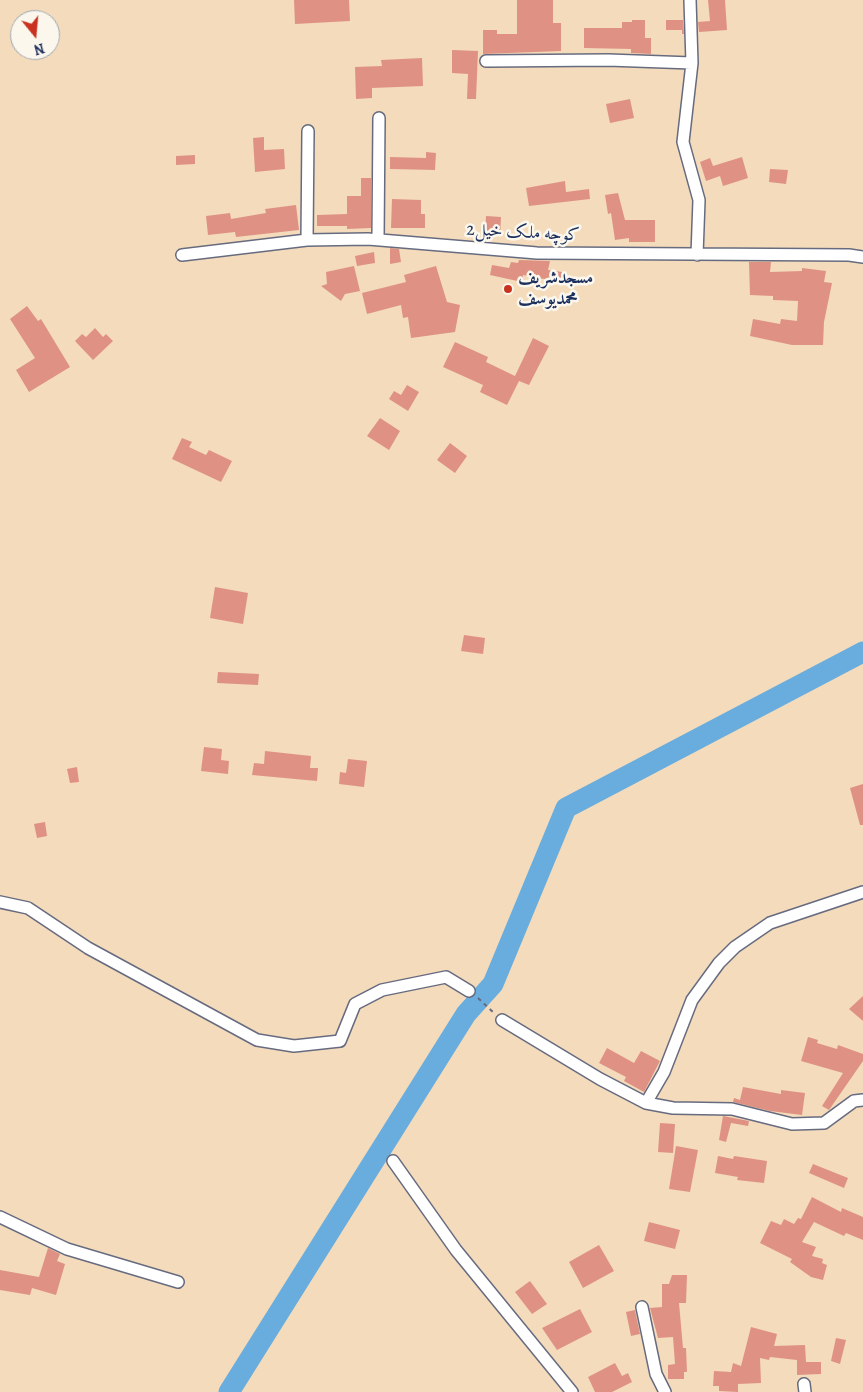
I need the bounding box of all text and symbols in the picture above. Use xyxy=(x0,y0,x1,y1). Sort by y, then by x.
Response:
north arrow xyxy=(10,10,60,60)
text: N xyxy=(32,38,47,59)
street label: کوچه ملک خیل2 xyxy=(466,219,580,247)
place label: مسجدشریف محمدیوسف xyxy=(518,268,593,310)
marker: مسجدشریف محمدیوسف xyxy=(502,283,514,295)

